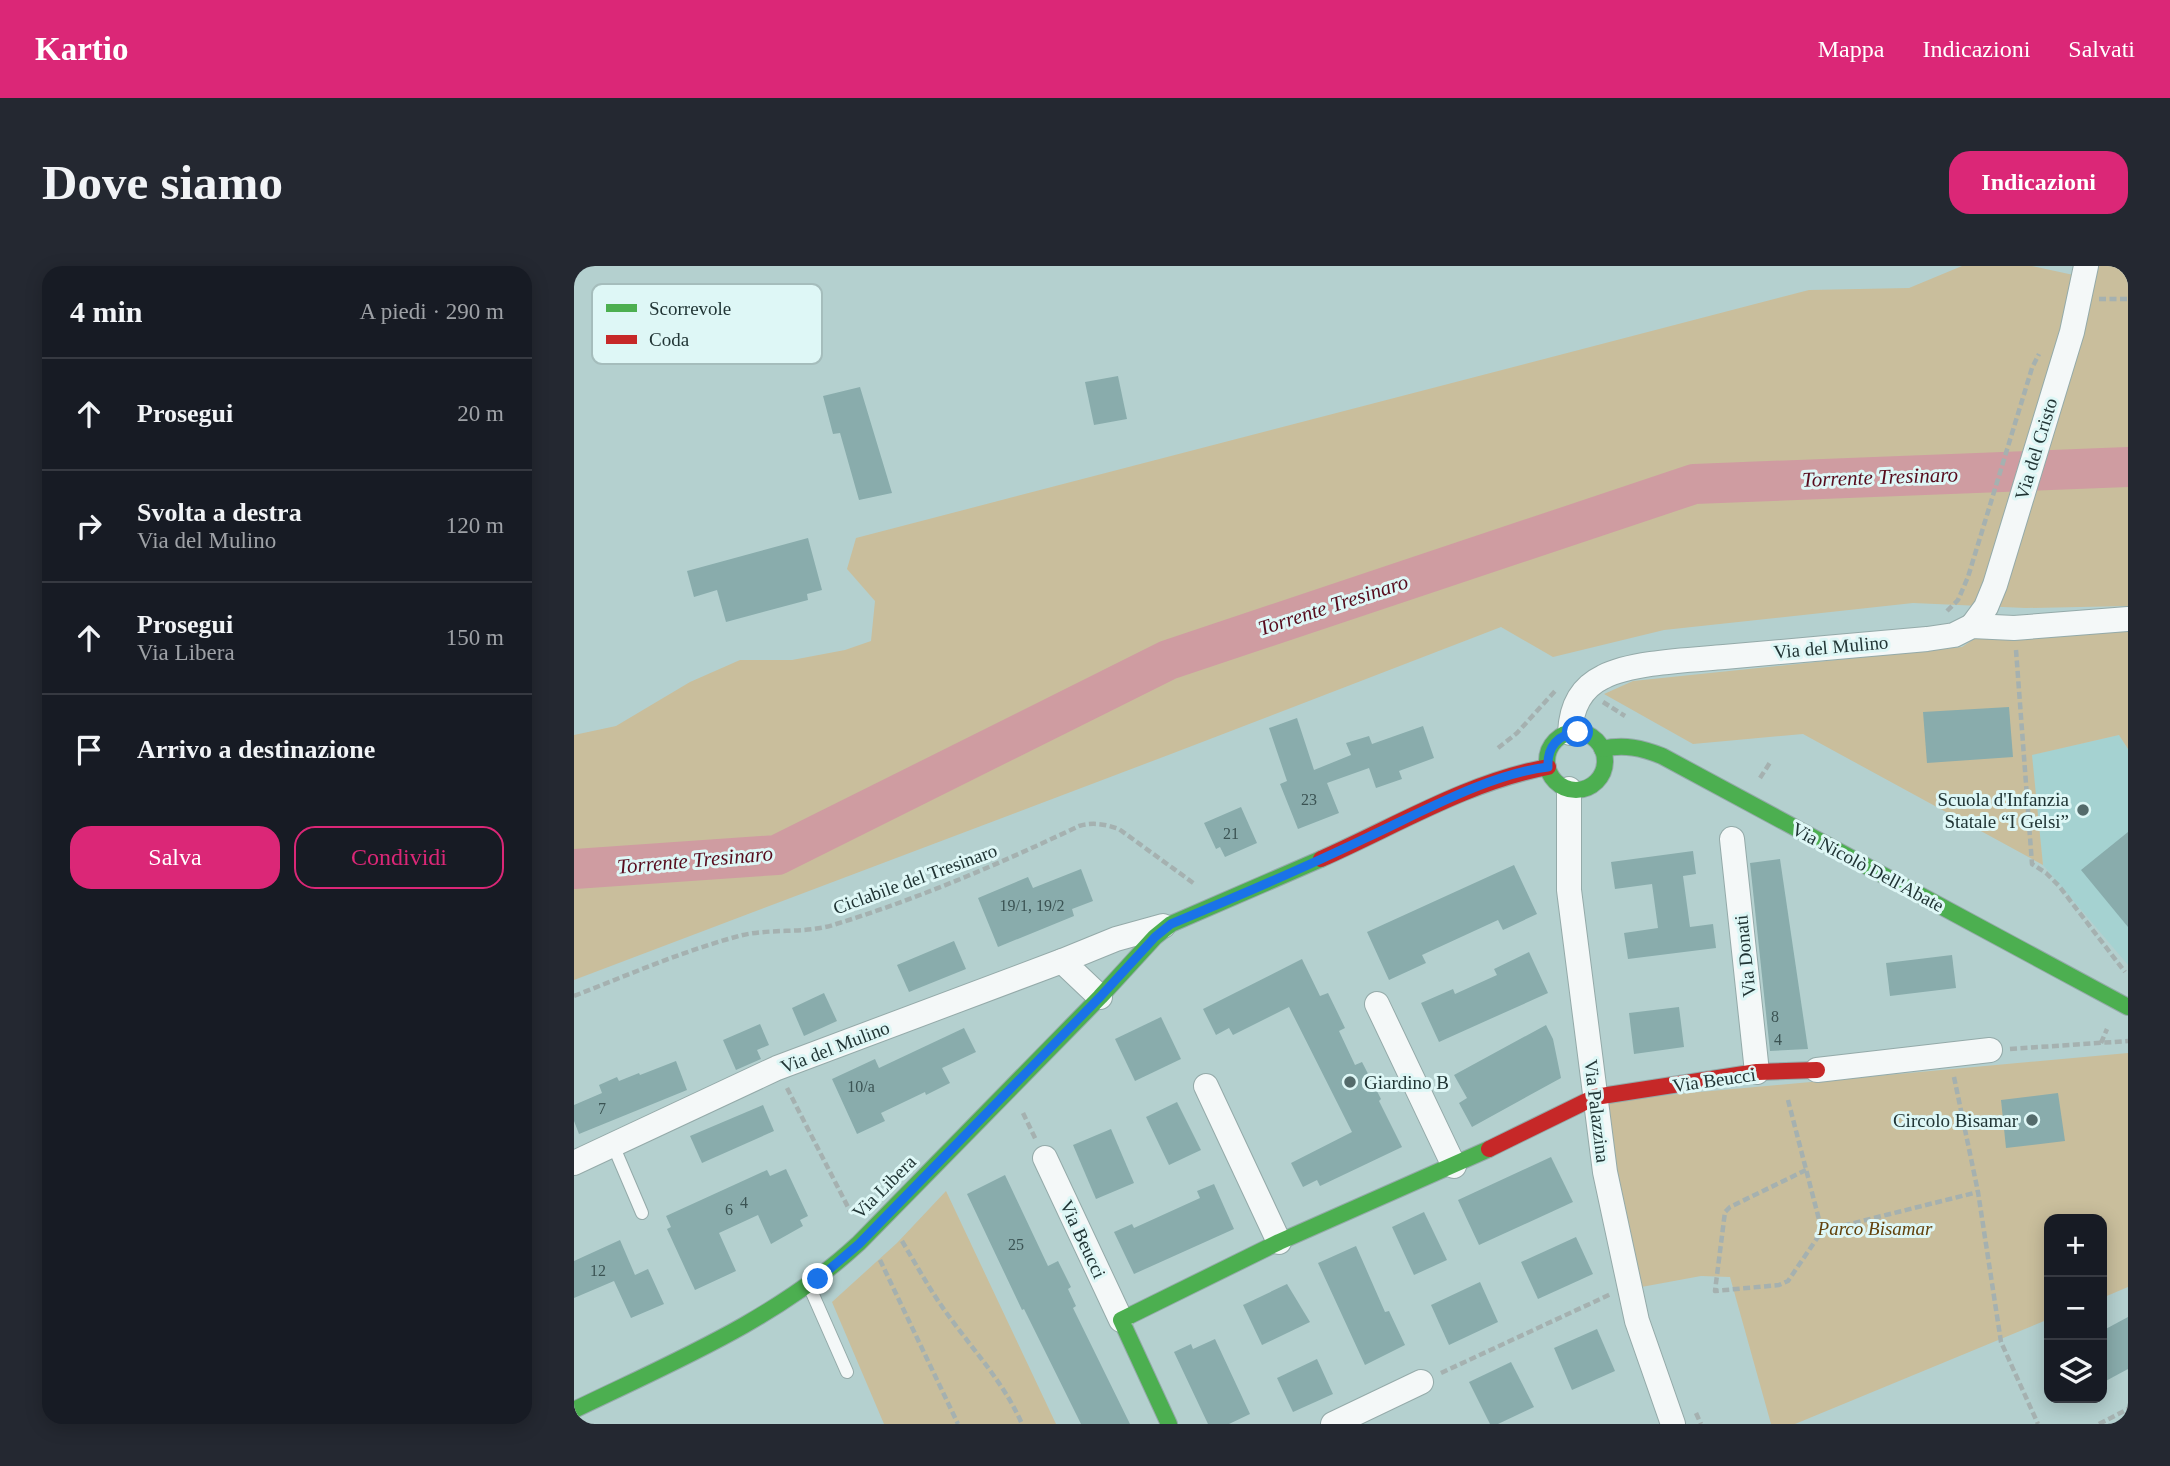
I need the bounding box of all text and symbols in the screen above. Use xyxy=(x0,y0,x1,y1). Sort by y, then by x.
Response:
text: Kartio xyxy=(35,31,128,67)
text: Mappa xyxy=(1818,36,1884,62)
text: Indicazioni xyxy=(1922,36,2030,62)
text: Salvati xyxy=(2068,36,2135,62)
button: Indicazioni xyxy=(1949,151,2128,214)
text: Dove siamo xyxy=(42,155,283,210)
legend xyxy=(592,284,822,364)
text: 4 min xyxy=(70,295,143,328)
text: Scorrevole xyxy=(649,298,731,319)
text: A piedi · 290 m xyxy=(360,299,504,324)
text: Coda xyxy=(649,329,690,350)
icon: ahead xyxy=(70,395,108,433)
street label: Via del Cristo xyxy=(2011,395,2061,503)
text: Prosegui xyxy=(137,399,233,428)
text: 20 m xyxy=(457,401,504,426)
water label: Torrente Tresinaro xyxy=(1802,462,1958,492)
text: Svolta a destra xyxy=(137,498,302,527)
icon: right xyxy=(70,507,108,545)
text: 120 m xyxy=(446,513,504,538)
text: Via del Mulino xyxy=(137,528,276,553)
water label: Torrente Tresinaro xyxy=(1255,569,1411,641)
text: Prosegui xyxy=(137,610,233,639)
icon: ahead xyxy=(70,619,108,657)
text: 150 m xyxy=(446,625,504,650)
street label: Via del Mulino xyxy=(1773,632,1889,662)
text: Via Libera xyxy=(137,640,235,665)
route start xyxy=(1562,716,1593,747)
icon: arrive xyxy=(70,731,108,769)
text: Arrivo a destinazione xyxy=(137,735,375,764)
place label: Scuola d'Infanzia Statale “I Gelsi” xyxy=(1937,789,2070,832)
house number: 23 xyxy=(1301,791,1317,808)
marker: Scuola d'Infanzia Statale “I Gelsi” xyxy=(2075,802,2091,818)
street label: Via Nicolò Dell'Abate xyxy=(1788,818,1948,916)
house number: 21 xyxy=(1223,825,1239,842)
button: Salva xyxy=(70,826,280,889)
button: Condividi xyxy=(294,826,504,889)
street label: Ciclabile del Tresinaro xyxy=(830,840,1000,918)
water label: Torrente Tresinaro xyxy=(616,841,774,879)
house number: 19/1, 19/2 xyxy=(1000,897,1064,914)
street label: Via Donati xyxy=(1730,914,1760,998)
house number: 8 xyxy=(1771,1008,1779,1025)
street label: Via del Mulino xyxy=(778,1017,892,1077)
house number: 4 xyxy=(1774,1031,1782,1048)
street label: Via Palazzina xyxy=(1580,1058,1614,1164)
street label: Via Beucci xyxy=(1671,1064,1757,1096)
place label: Giardino B xyxy=(1364,1072,1449,1093)
marker: Giardino B xyxy=(1342,1074,1358,1090)
house number: 10/a xyxy=(847,1078,875,1095)
house number: 7 xyxy=(598,1100,606,1117)
place label: Circolo Bisamar xyxy=(1893,1110,2019,1131)
marker: Circolo Bisamar xyxy=(2024,1112,2040,1128)
street label: Via Libera xyxy=(848,1151,920,1223)
house number: 4 xyxy=(740,1194,748,1211)
street label: Via Beucci xyxy=(1056,1197,1110,1281)
house number: 6 xyxy=(725,1201,733,1218)
map controls xyxy=(2044,1214,2107,1403)
button: + xyxy=(2044,1214,2107,1277)
park label: Parco Bisamar xyxy=(1817,1218,1933,1239)
house number: 25 xyxy=(1008,1236,1024,1253)
house number: 12 xyxy=(590,1262,606,1279)
route end xyxy=(802,1263,833,1294)
button: − xyxy=(2044,1277,2107,1340)
button: layers xyxy=(2044,1340,2107,1403)

